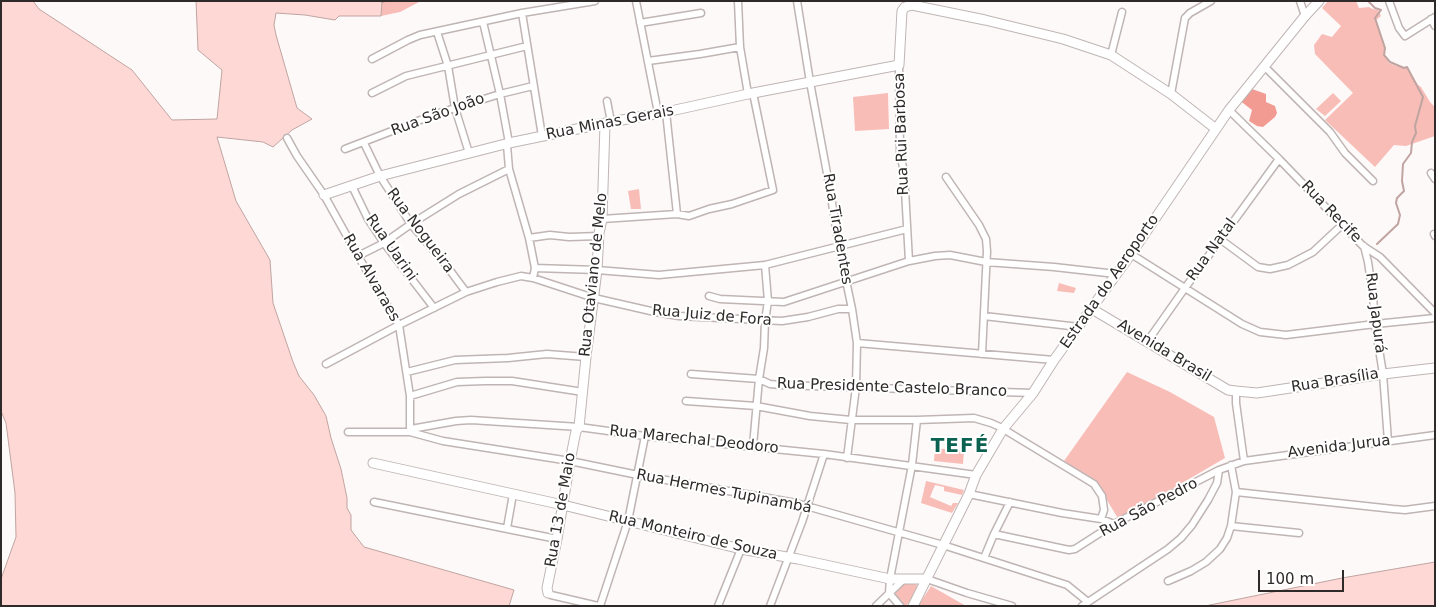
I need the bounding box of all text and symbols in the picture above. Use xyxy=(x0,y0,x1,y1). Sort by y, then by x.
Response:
street label: Rua Rui Barbosa xyxy=(891,72,913,196)
street label: Rua São João xyxy=(389,90,487,140)
street label: Rua Minas Gerais xyxy=(545,102,675,144)
street label: Rua Tiradentes xyxy=(818,172,856,286)
street label: Rua Recife xyxy=(1297,177,1365,247)
street label: Rua Nogueira xyxy=(382,185,458,277)
street label: Rua Otaviano de Melo xyxy=(576,192,612,358)
street label: Rua Uarini xyxy=(361,211,421,285)
street label: Estrada do Aeroporto xyxy=(1057,211,1163,353)
street label: Rua Natal xyxy=(1183,215,1241,285)
street label: Rua Alvaraes xyxy=(339,231,403,325)
street label: Rua Japurá xyxy=(1361,272,1389,354)
street label: Rua Juiz de Fora xyxy=(651,302,773,330)
street label: Avenida Brasil xyxy=(1114,316,1214,386)
street label: Rua Brasília xyxy=(1290,365,1380,397)
street label: Rua Presidente Castelo Branco xyxy=(777,375,1007,401)
street label: Rua Marechal Deodoro xyxy=(609,422,779,458)
street label: Avenida Jurua xyxy=(1287,432,1391,462)
district label: TEFÉ xyxy=(930,435,990,459)
street label: Rua 13 de Maio xyxy=(542,451,580,569)
street label: Rua Hermes Tupinambá xyxy=(635,466,813,518)
street label: Rua São Pedro xyxy=(1097,475,1201,541)
street label: Rua Monteiro de Souza xyxy=(607,508,779,564)
scale bar xyxy=(1261,560,1347,592)
text: 100 m xyxy=(1266,570,1314,588)

